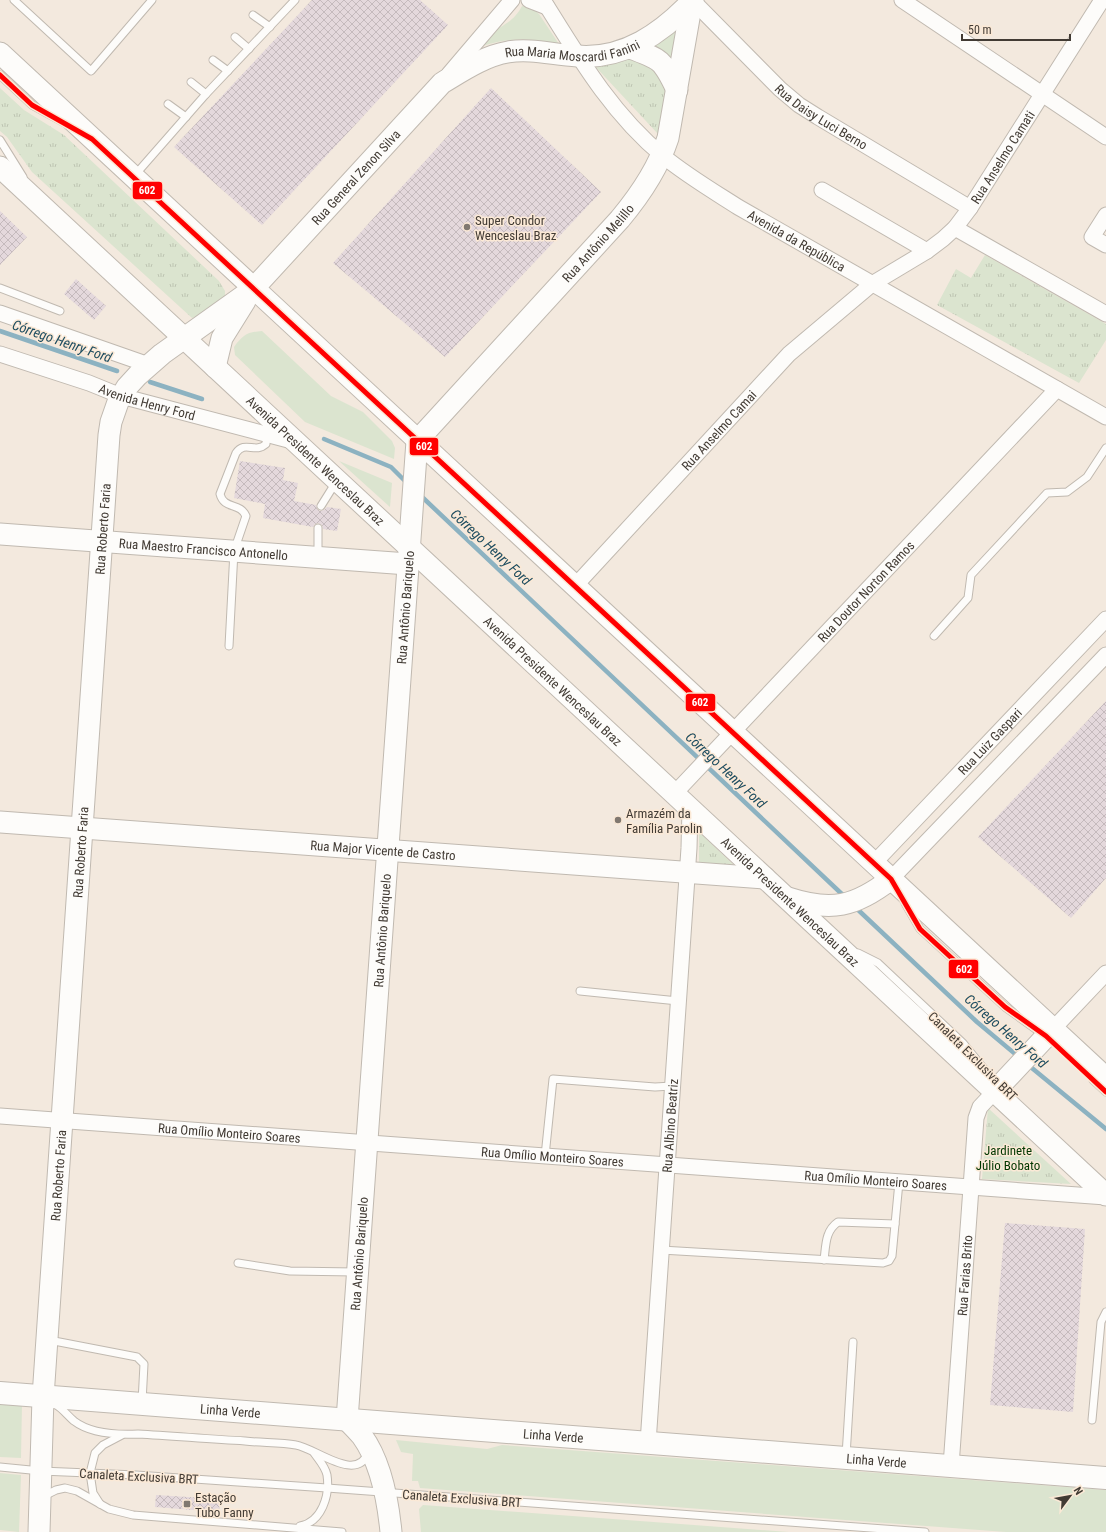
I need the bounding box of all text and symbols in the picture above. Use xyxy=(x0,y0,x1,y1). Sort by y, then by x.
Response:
scale bar xyxy=(962,16,1070,42)
text: 50 m xyxy=(968,23,992,37)
street label: Rua Maria Moscardi Fanini xyxy=(504,37,642,64)
street label: Rua Daisy Luci Berno xyxy=(772,81,870,153)
street label: Rua Anselmo Camati xyxy=(968,108,1038,206)
street label: Rua General Zenon Silva xyxy=(309,127,403,228)
line badge: 602 xyxy=(132,181,163,200)
text: 602 xyxy=(139,184,156,197)
street label: Rua Antônio Melillo xyxy=(559,201,637,285)
street label: Avenida da República xyxy=(745,207,848,275)
place label: Super Condor Wenceslau Braz xyxy=(475,213,557,243)
marker: Super Condor Wenceslau Braz xyxy=(462,222,472,232)
water label: Córrego Henry Ford xyxy=(10,316,114,366)
street label: Avenida Henry Ford xyxy=(97,381,197,423)
street label: Rua Anselmo Camai xyxy=(679,387,760,474)
street label: Avenida Presidente Wenceslau Braz xyxy=(243,393,388,529)
line badge: 602 xyxy=(409,437,439,456)
text: 602 xyxy=(416,440,433,453)
street label: Rua Roberto Faria xyxy=(92,483,114,575)
water label: Córrego Henry Ford xyxy=(447,506,535,589)
street label: Rua Maestro Francisco Antonello xyxy=(118,536,288,563)
street label: Rua Doutor Norton Ramos xyxy=(815,538,917,645)
street label: Rua Antônio Bariquelo xyxy=(394,550,417,665)
street label: Avenida Presidente Wenceslau Braz xyxy=(481,614,625,749)
line badge: 602 xyxy=(685,693,716,712)
text: 602 xyxy=(692,696,709,709)
street label: Rua Luiz Gaspari xyxy=(955,705,1025,778)
water label: Córrego Henry Ford xyxy=(682,729,770,812)
street label: Rua Roberto Faria xyxy=(70,806,91,898)
place label: Armazém da Família Parolin xyxy=(626,806,702,836)
marker: Armazém da Família Parolin xyxy=(613,815,623,825)
street label: Avenida Presidente Wenceslau Braz xyxy=(718,834,862,970)
street label: Rua Major Vicente de Castro xyxy=(310,838,456,863)
street label: Rua Antônio Bariquelo xyxy=(371,873,394,988)
line badge: 602 xyxy=(948,959,979,979)
text: 602 xyxy=(956,963,973,976)
water label: Córrego Henry Ford xyxy=(961,991,1051,1071)
street label: Canaleta Exclusiva BRT xyxy=(925,1009,1020,1104)
street label: Rua Albino Beatriz xyxy=(660,1078,681,1173)
street label: Rua Omílio Monteiro Soares xyxy=(158,1121,301,1146)
street label: Rua Roberto Faria xyxy=(48,1130,69,1222)
park label: Jardinete Júlio Bobato xyxy=(976,1143,1040,1173)
street label: Rua Omílio Monteiro Soares xyxy=(481,1144,624,1170)
street label: Rua Omílio Monteiro Soares xyxy=(804,1168,948,1193)
street label: Rua Antônio Bariquelo xyxy=(348,1196,371,1311)
street label: Rua Farias Brito xyxy=(955,1235,976,1317)
street label: Linha Verde xyxy=(200,1401,261,1421)
street label: Linha Verde xyxy=(523,1426,584,1446)
street label: Linha Verde xyxy=(846,1451,907,1471)
street label: Canaleta Exclusiva BRT xyxy=(79,1466,199,1487)
north arrow xyxy=(1050,1476,1090,1516)
text: N xyxy=(1071,1485,1085,1497)
street label: Canaleta Exclusiva BRT xyxy=(402,1487,522,1510)
place label: Estação Tubo Fanny xyxy=(195,1490,254,1520)
marker: Estação Tubo Fanny xyxy=(182,1499,192,1509)

